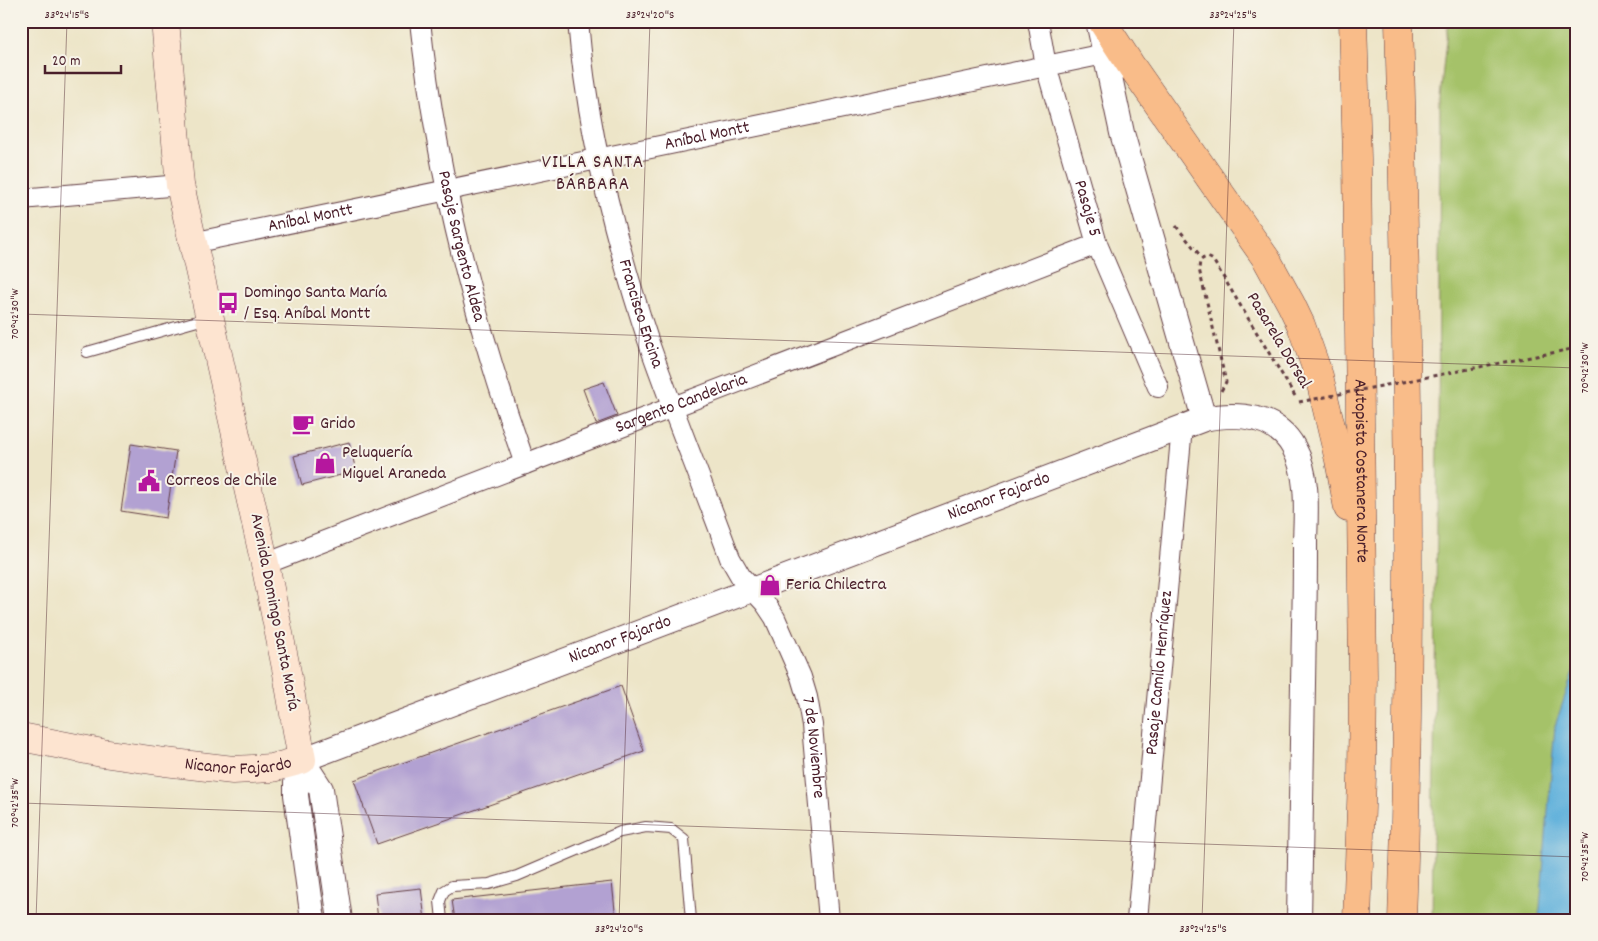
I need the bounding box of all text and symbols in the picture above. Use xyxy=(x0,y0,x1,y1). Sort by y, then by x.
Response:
text: 33°24'15"S xyxy=(45,7,89,24)
text: 33°24'20"S xyxy=(626,7,674,24)
text: 33°24'25"S xyxy=(1209,7,1257,24)
scale bar xyxy=(45,42,121,74)
text: 20 m xyxy=(52,51,80,73)
street label: Aníbal Montt xyxy=(662,115,752,157)
district label: VILLA SANTA BÁRBARA xyxy=(542,150,644,199)
street label: Pasaje Sargento Aldea xyxy=(431,169,491,325)
street label: Pasaje 5 xyxy=(1067,177,1107,240)
street label: Aníbal Montt xyxy=(266,197,356,239)
street label: Francisco Encina xyxy=(611,256,670,372)
place label: Domingo Santa María / Esq. Aníbal Montt xyxy=(244,281,387,327)
street label: Pasarela Dorsal xyxy=(1239,288,1317,394)
text: 70°42'30"W xyxy=(7,289,24,339)
bus stop icon: Domingo Santa María / Esq. Aníbal Montt xyxy=(215,290,241,316)
text: 70°42'30"W xyxy=(1577,343,1594,393)
street label: Sargento Candelaria xyxy=(612,367,751,441)
street label: Autopista Costanera Norte xyxy=(1347,379,1374,563)
cafe icon: Grido xyxy=(290,411,316,437)
place label: Grido xyxy=(320,412,356,437)
place label: Peluquería Miguel Araneda xyxy=(342,441,446,487)
shop icon: Peluquería Miguel Araneda xyxy=(312,450,338,476)
street label: Nicanor Fajardo xyxy=(944,466,1054,527)
public building icon: Correos de Chile xyxy=(136,468,162,494)
place label: Correos de Chile xyxy=(166,469,277,494)
street label: Avenida Domingo Santa María xyxy=(243,511,306,713)
shop icon: Feria Chilectra xyxy=(757,572,783,598)
place label: Feria Chilectra xyxy=(786,573,887,598)
street label: Pasaje Camilo Henríquez xyxy=(1140,590,1180,756)
street label: Nicanor Fajardo xyxy=(565,609,675,671)
street label: 7 de Noviembre xyxy=(795,695,831,799)
street label: Nicanor Fajardo xyxy=(183,751,295,783)
text: 70°42'35"W xyxy=(7,778,24,828)
text: 70°42'35"W xyxy=(1577,832,1594,882)
text: 33°24'20"S xyxy=(595,921,643,938)
text: 33°24'25"S xyxy=(1179,921,1227,938)

